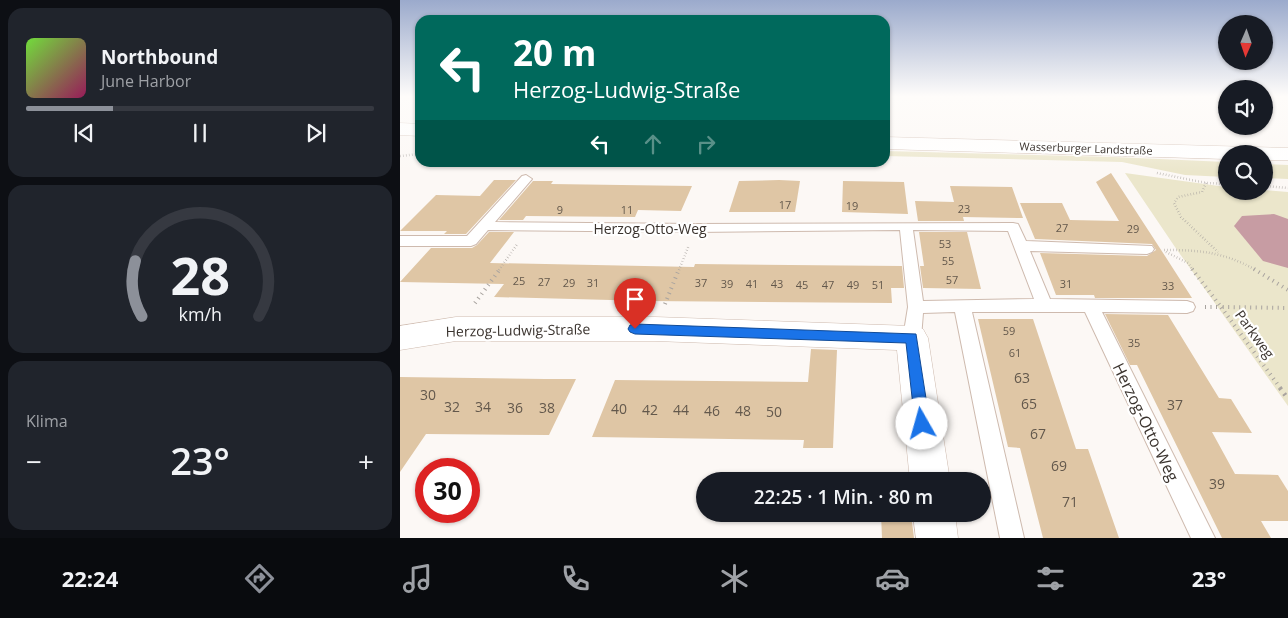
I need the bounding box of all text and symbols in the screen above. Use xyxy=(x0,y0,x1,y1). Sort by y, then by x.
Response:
north arrow xyxy=(1218,15,1272,70)
map controls xyxy=(1218,15,1273,200)
text: 20 m xyxy=(513,29,596,76)
icon: left xyxy=(430,35,495,100)
text: Northbound xyxy=(101,44,218,70)
text: June Harbor xyxy=(101,70,191,92)
text: Herzog-Ludwig-Straße xyxy=(513,74,740,104)
button: sound xyxy=(1218,80,1273,135)
icon: previous xyxy=(70,119,98,147)
icon: pause xyxy=(186,119,214,147)
icon: next xyxy=(302,119,330,147)
icon: left xyxy=(586,130,614,158)
icon: ahead xyxy=(639,130,667,158)
icon: right xyxy=(692,130,720,158)
street label: Wasserburger Landstraße xyxy=(1019,138,1153,158)
button: search xyxy=(1218,145,1273,200)
house number: 17 xyxy=(779,197,791,212)
house number: 19 xyxy=(846,198,858,213)
house number: 23 xyxy=(958,201,970,216)
house number: 9 xyxy=(557,202,563,217)
house number: 11 xyxy=(621,202,633,217)
street label: Herzog-Otto-Weg xyxy=(593,219,707,238)
house number: 27 xyxy=(1056,220,1068,235)
house number: 29 xyxy=(1127,221,1139,236)
house number: 53 xyxy=(939,236,951,251)
text: 28 xyxy=(170,239,230,310)
house number: 55 xyxy=(942,253,954,268)
house number: 57 xyxy=(946,272,958,287)
house number: 25 xyxy=(513,273,525,288)
house number: 27 xyxy=(538,274,550,289)
house number: 29 xyxy=(563,275,575,290)
house number: 31 xyxy=(587,275,599,290)
house number: 37 xyxy=(695,275,707,290)
house number: 39 xyxy=(721,276,733,291)
house number: 41 xyxy=(746,276,758,291)
house number: 43 xyxy=(771,276,783,291)
house number: 31 xyxy=(1060,276,1072,291)
house number: 45 xyxy=(796,277,808,292)
house number: 47 xyxy=(822,277,834,292)
house number: 49 xyxy=(847,277,859,292)
house number: 51 xyxy=(872,277,884,292)
pin xyxy=(614,278,656,329)
house number: 33 xyxy=(1162,278,1174,293)
icon: arrive xyxy=(621,285,649,313)
text: km/h xyxy=(178,302,222,326)
street label: Parkweg xyxy=(1231,306,1279,362)
street label: Herzog-Ludwig-Straße xyxy=(445,319,591,341)
house number: 59 xyxy=(1003,323,1015,338)
house number: 35 xyxy=(1128,335,1140,350)
house number: 61 xyxy=(1009,345,1021,360)
street label: Herzog-Otto-Weg xyxy=(1108,359,1184,485)
house number: 63 xyxy=(1014,368,1030,387)
house number: 30 xyxy=(420,385,436,404)
house number: 65 xyxy=(1021,394,1037,413)
house number: 37 xyxy=(1167,395,1183,414)
house number: 32 xyxy=(444,397,460,416)
house number: 34 xyxy=(475,397,491,416)
position arrow xyxy=(895,397,947,449)
house number: 36 xyxy=(507,398,523,417)
house number: 38 xyxy=(539,398,555,417)
house number: 40 xyxy=(611,399,627,418)
house number: 42 xyxy=(642,400,658,419)
house number: 44 xyxy=(673,400,689,419)
house number: 46 xyxy=(704,401,720,420)
house number: 48 xyxy=(735,401,751,420)
house number: 50 xyxy=(766,402,782,421)
text: Klima xyxy=(26,410,68,432)
house number: 67 xyxy=(1030,424,1046,443)
text: 23° xyxy=(170,434,230,486)
text: − xyxy=(26,442,42,480)
text: + xyxy=(358,442,374,480)
house number: 69 xyxy=(1051,456,1067,475)
speed limit sign: 30 xyxy=(415,458,480,523)
house number: 39 xyxy=(1209,474,1225,493)
text: 22:25 · 1 Min. · 80 m xyxy=(754,484,933,510)
house number: 71 xyxy=(1062,492,1078,511)
icon: directions xyxy=(242,561,277,596)
icon: music xyxy=(400,561,435,596)
icon: phone xyxy=(558,561,593,596)
icon: climate xyxy=(717,561,752,596)
icon: car xyxy=(875,561,910,596)
icon: filters xyxy=(1033,561,1068,596)
text: 22:24 xyxy=(62,563,118,593)
text: 23° xyxy=(1192,563,1226,593)

